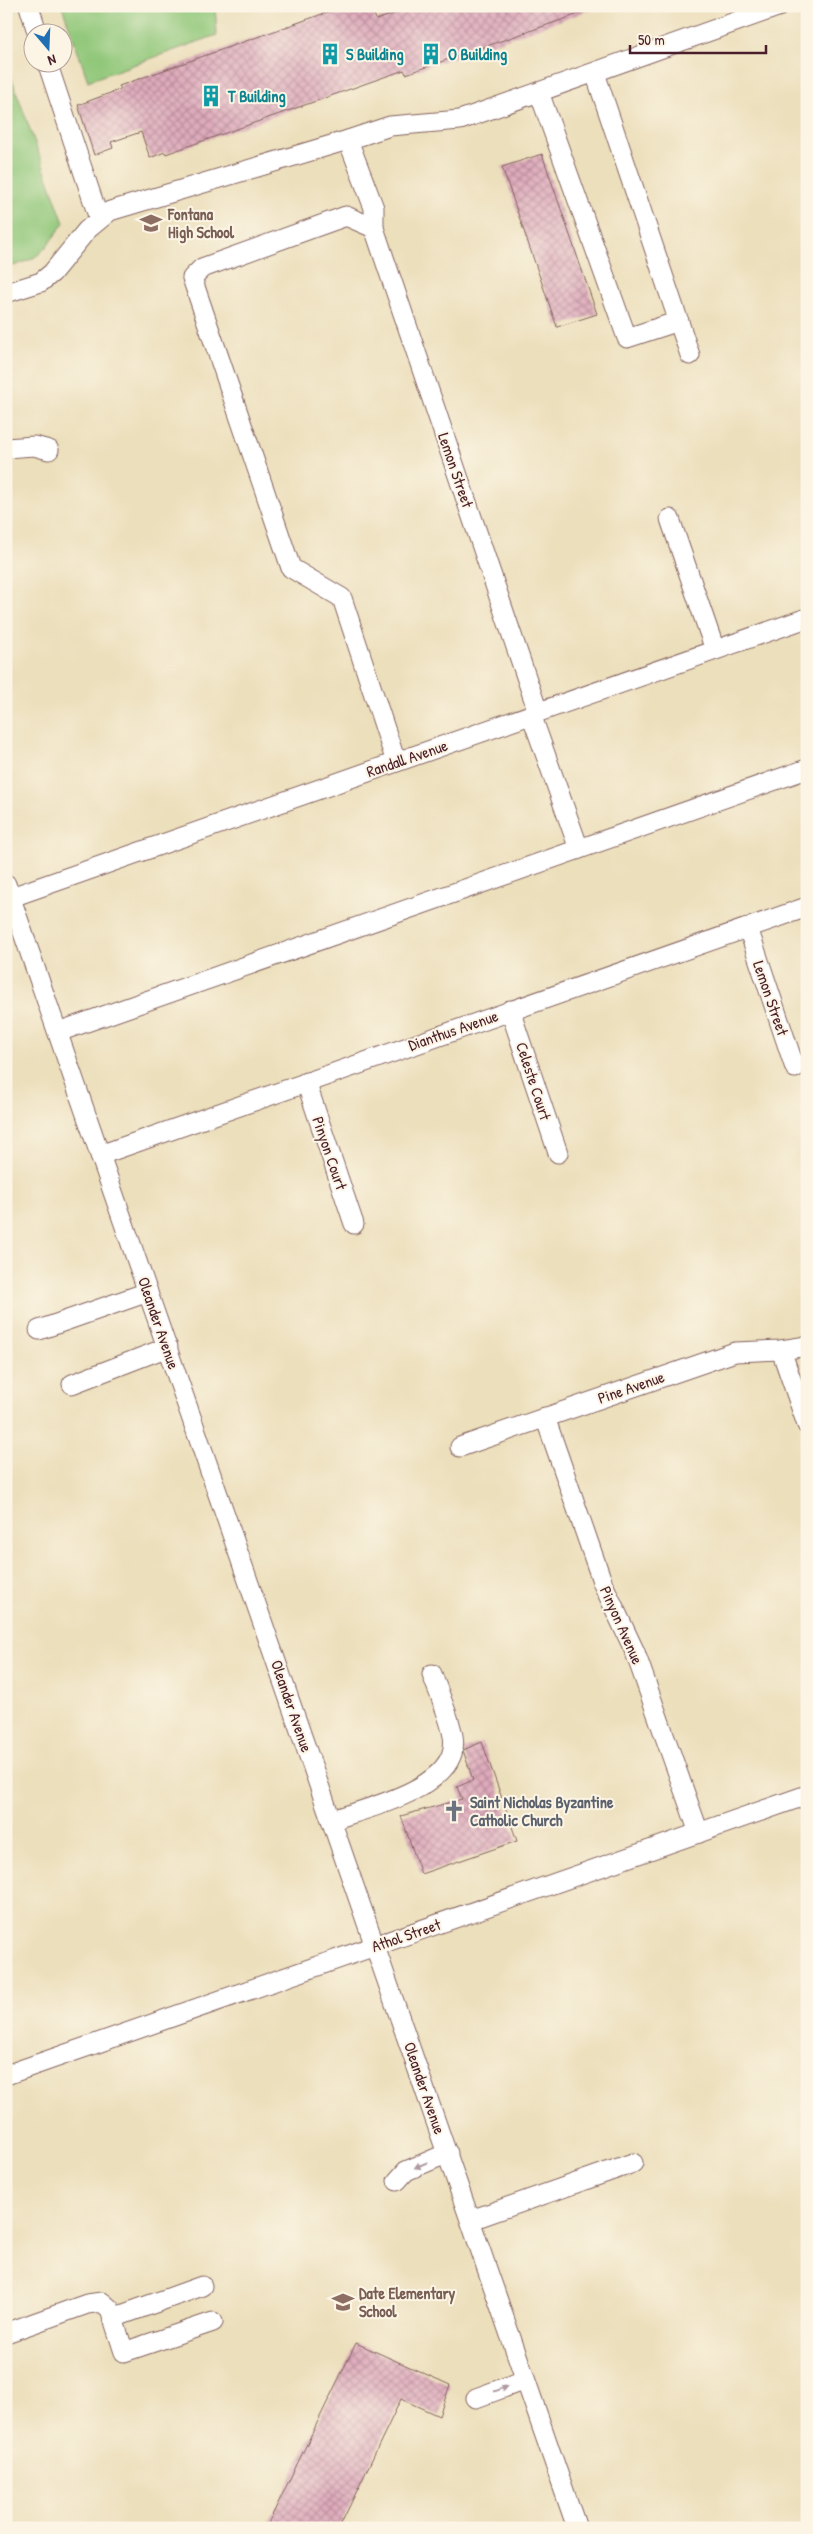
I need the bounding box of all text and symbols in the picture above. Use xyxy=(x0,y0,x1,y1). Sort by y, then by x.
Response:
north arrow xyxy=(22,22,72,72)
scale bar xyxy=(630,22,767,54)
text: 50 m xyxy=(638,29,665,50)
building icon: S Building xyxy=(317,41,343,67)
building icon: O Building xyxy=(418,41,444,67)
place label: S Building xyxy=(346,43,404,66)
place label: O Building xyxy=(448,43,507,66)
text: N xyxy=(45,51,59,71)
building icon: T Building xyxy=(198,83,224,109)
place label: T Building xyxy=(227,85,286,108)
place label: Fontana High School xyxy=(167,203,235,244)
school or university icon: Fontana High School xyxy=(138,210,164,236)
street label: Lemon Street xyxy=(433,430,479,511)
street label: Randall Avenue xyxy=(364,734,451,782)
street label: Lemon Street xyxy=(748,958,794,1039)
street label: Dianthus Avenue xyxy=(405,1004,501,1056)
street label: Celeste Court xyxy=(511,1039,557,1123)
street label: Pinyon Court xyxy=(307,1114,353,1193)
street label: Oleander Avenue xyxy=(133,1274,185,1373)
street label: Pine Avenue xyxy=(595,1365,668,1409)
street label: Pinyon Avenue xyxy=(595,1583,649,1668)
street label: Oleander Avenue xyxy=(266,1657,318,1756)
place label: Saint Nicholas Byzantine Catholic Church xyxy=(470,1791,614,1831)
church icon: Saint Nicholas Byzantine Catholic Church xyxy=(441,1798,467,1824)
street label: Athol Street xyxy=(369,1913,444,1957)
street label: Oleander Avenue xyxy=(399,2039,451,2138)
one-way arrow xyxy=(414,2162,428,2170)
place label: Date Elementary School xyxy=(359,2282,456,2322)
school or university icon: Date Elementary School xyxy=(330,2289,356,2315)
one-way arrow xyxy=(494,2385,509,2393)

